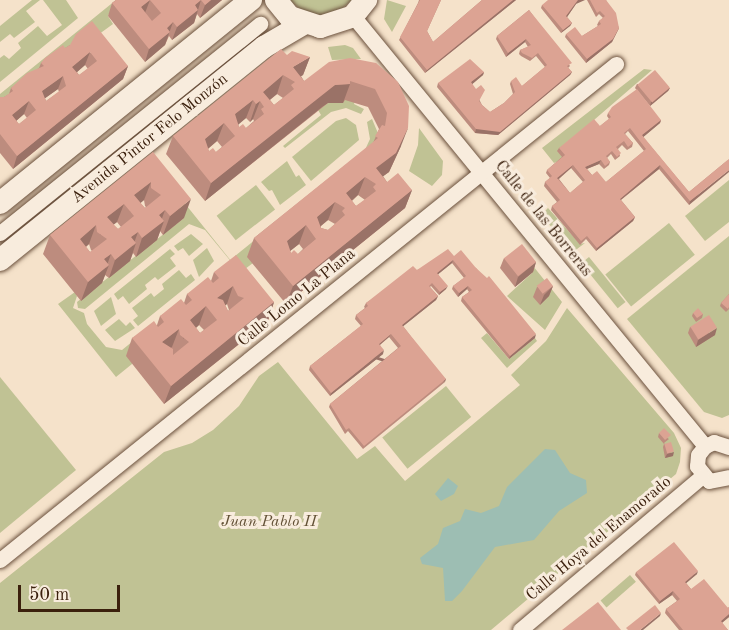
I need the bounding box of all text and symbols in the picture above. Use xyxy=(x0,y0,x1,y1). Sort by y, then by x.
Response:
street label: Avenida Pintor Felo Monzón xyxy=(68,70,232,208)
street label: Calle de las Borreras xyxy=(490,157,596,281)
street label: Calle Lomo La Plana xyxy=(234,245,360,351)
street label: Calle Hoya del Enamorado xyxy=(523,473,675,605)
park label: Juan Pablo II xyxy=(221,512,317,532)
scale bar xyxy=(21,573,123,611)
text: 50 m xyxy=(29,586,69,604)

